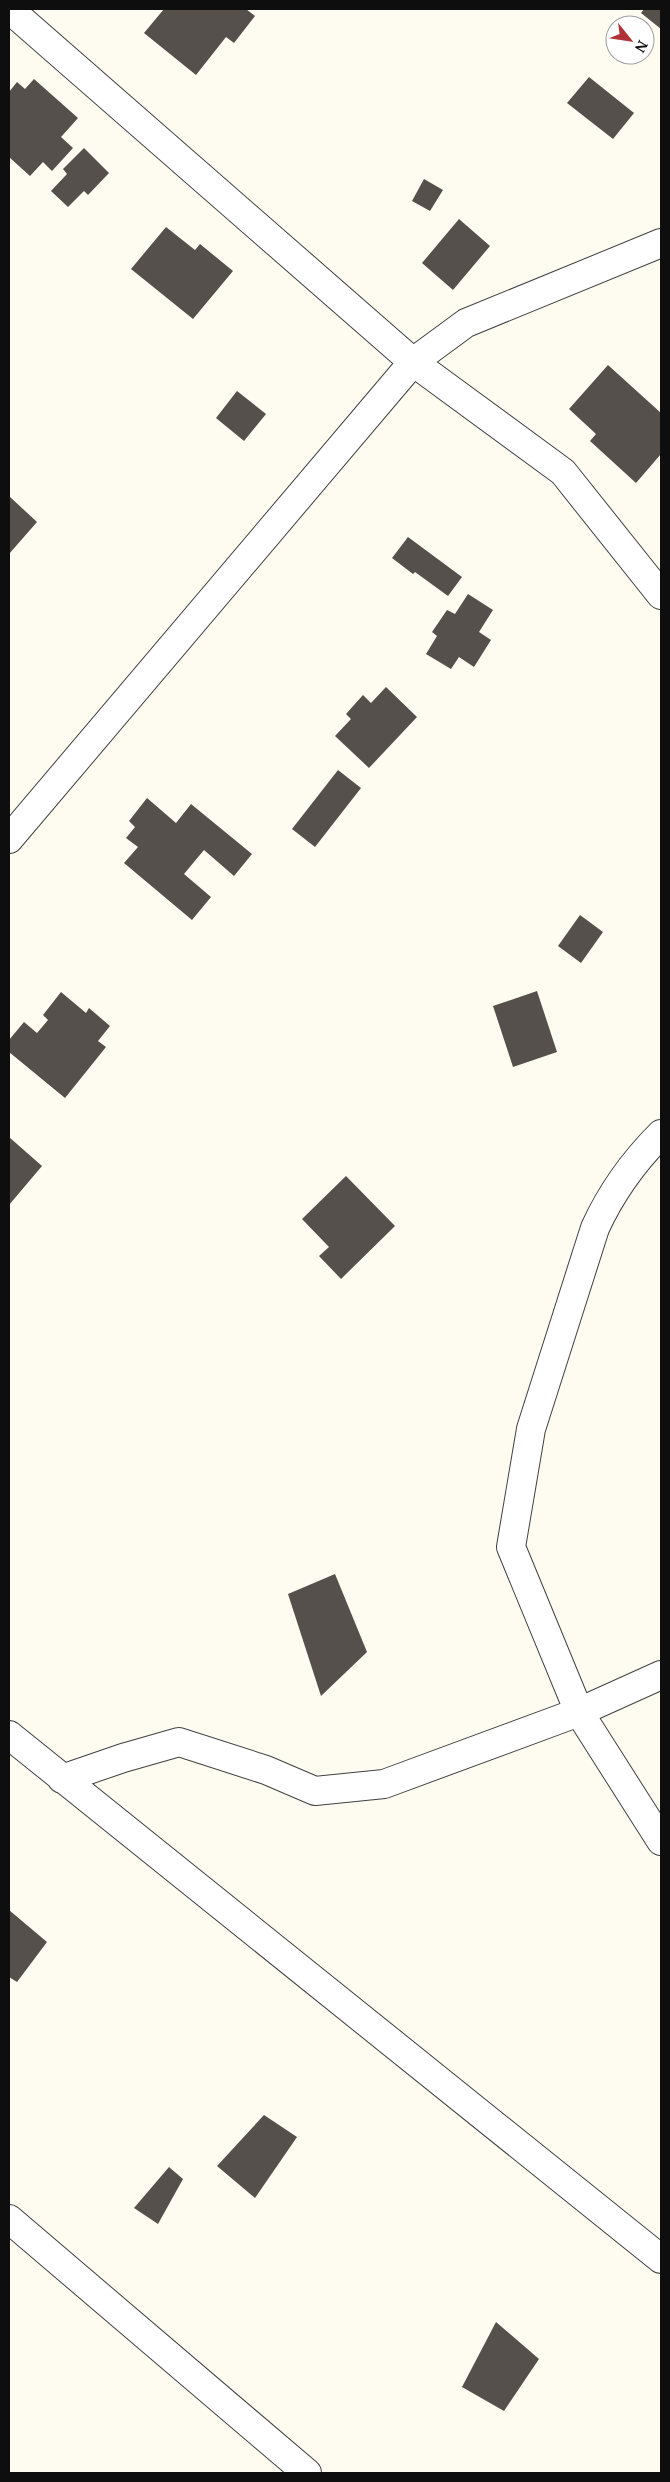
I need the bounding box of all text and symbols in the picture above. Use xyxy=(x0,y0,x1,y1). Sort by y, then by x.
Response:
north arrow xyxy=(605,15,655,65)
text: N xyxy=(631,37,653,56)

